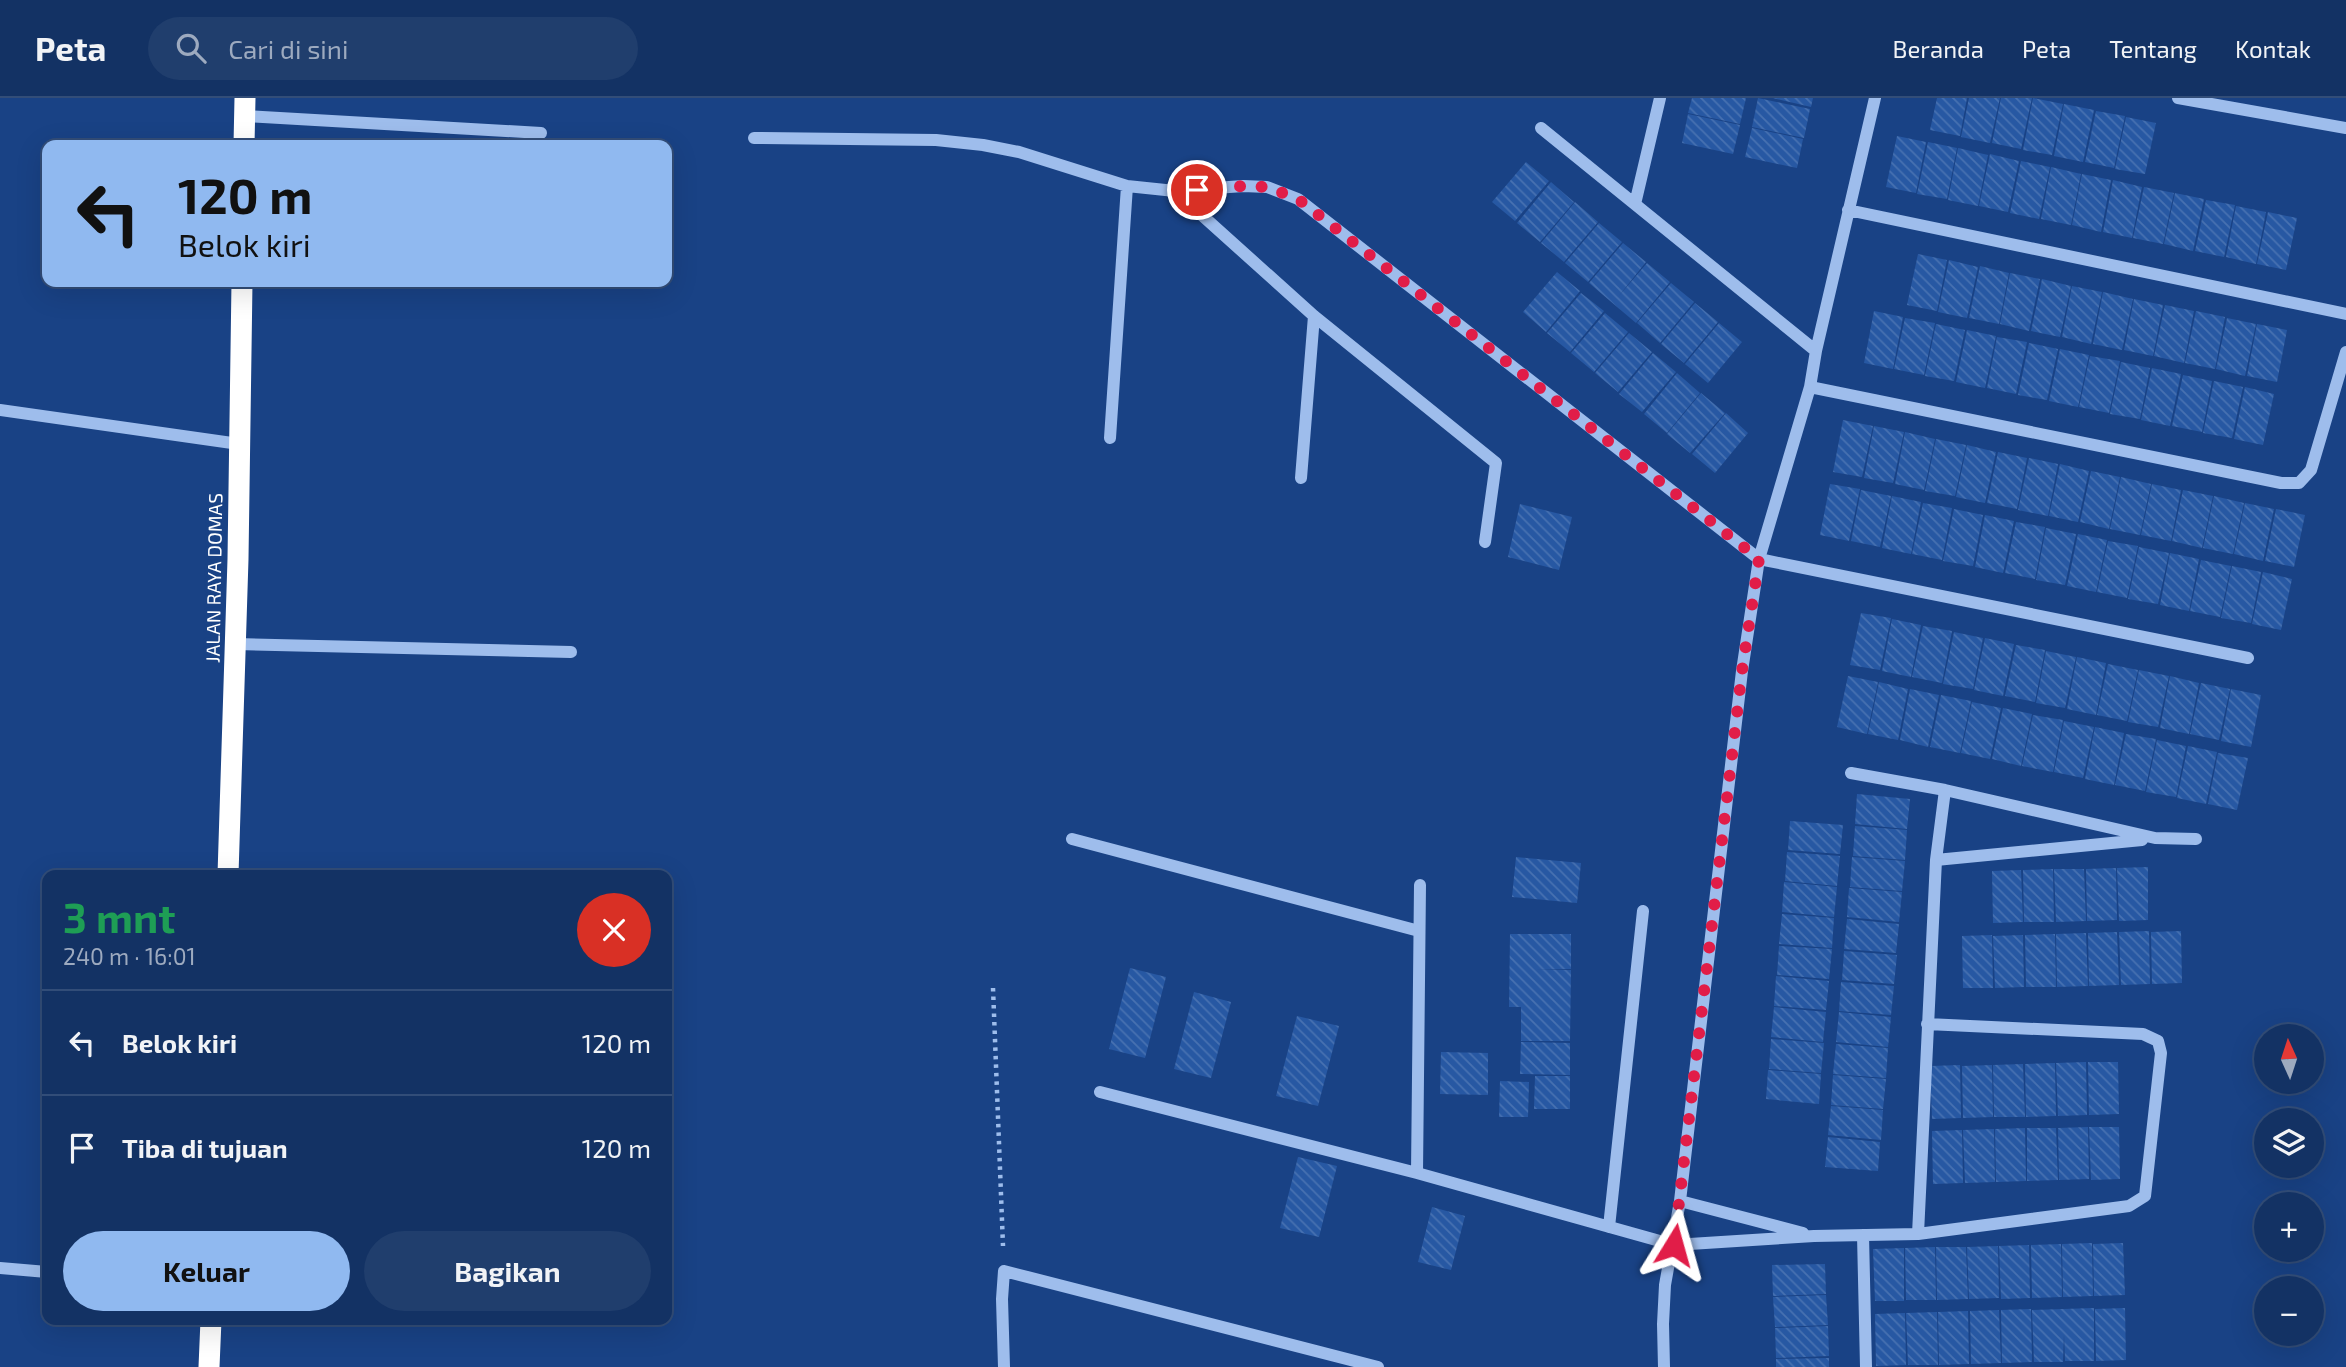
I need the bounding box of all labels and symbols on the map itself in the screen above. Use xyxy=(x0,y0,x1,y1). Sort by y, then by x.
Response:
pin xyxy=(1167,160,1227,220)
street label: JALAN RAYA DOMAS xyxy=(201,493,226,663)
north arrow xyxy=(2254,1024,2324,1094)
position arrow xyxy=(1637,1208,1711,1282)

